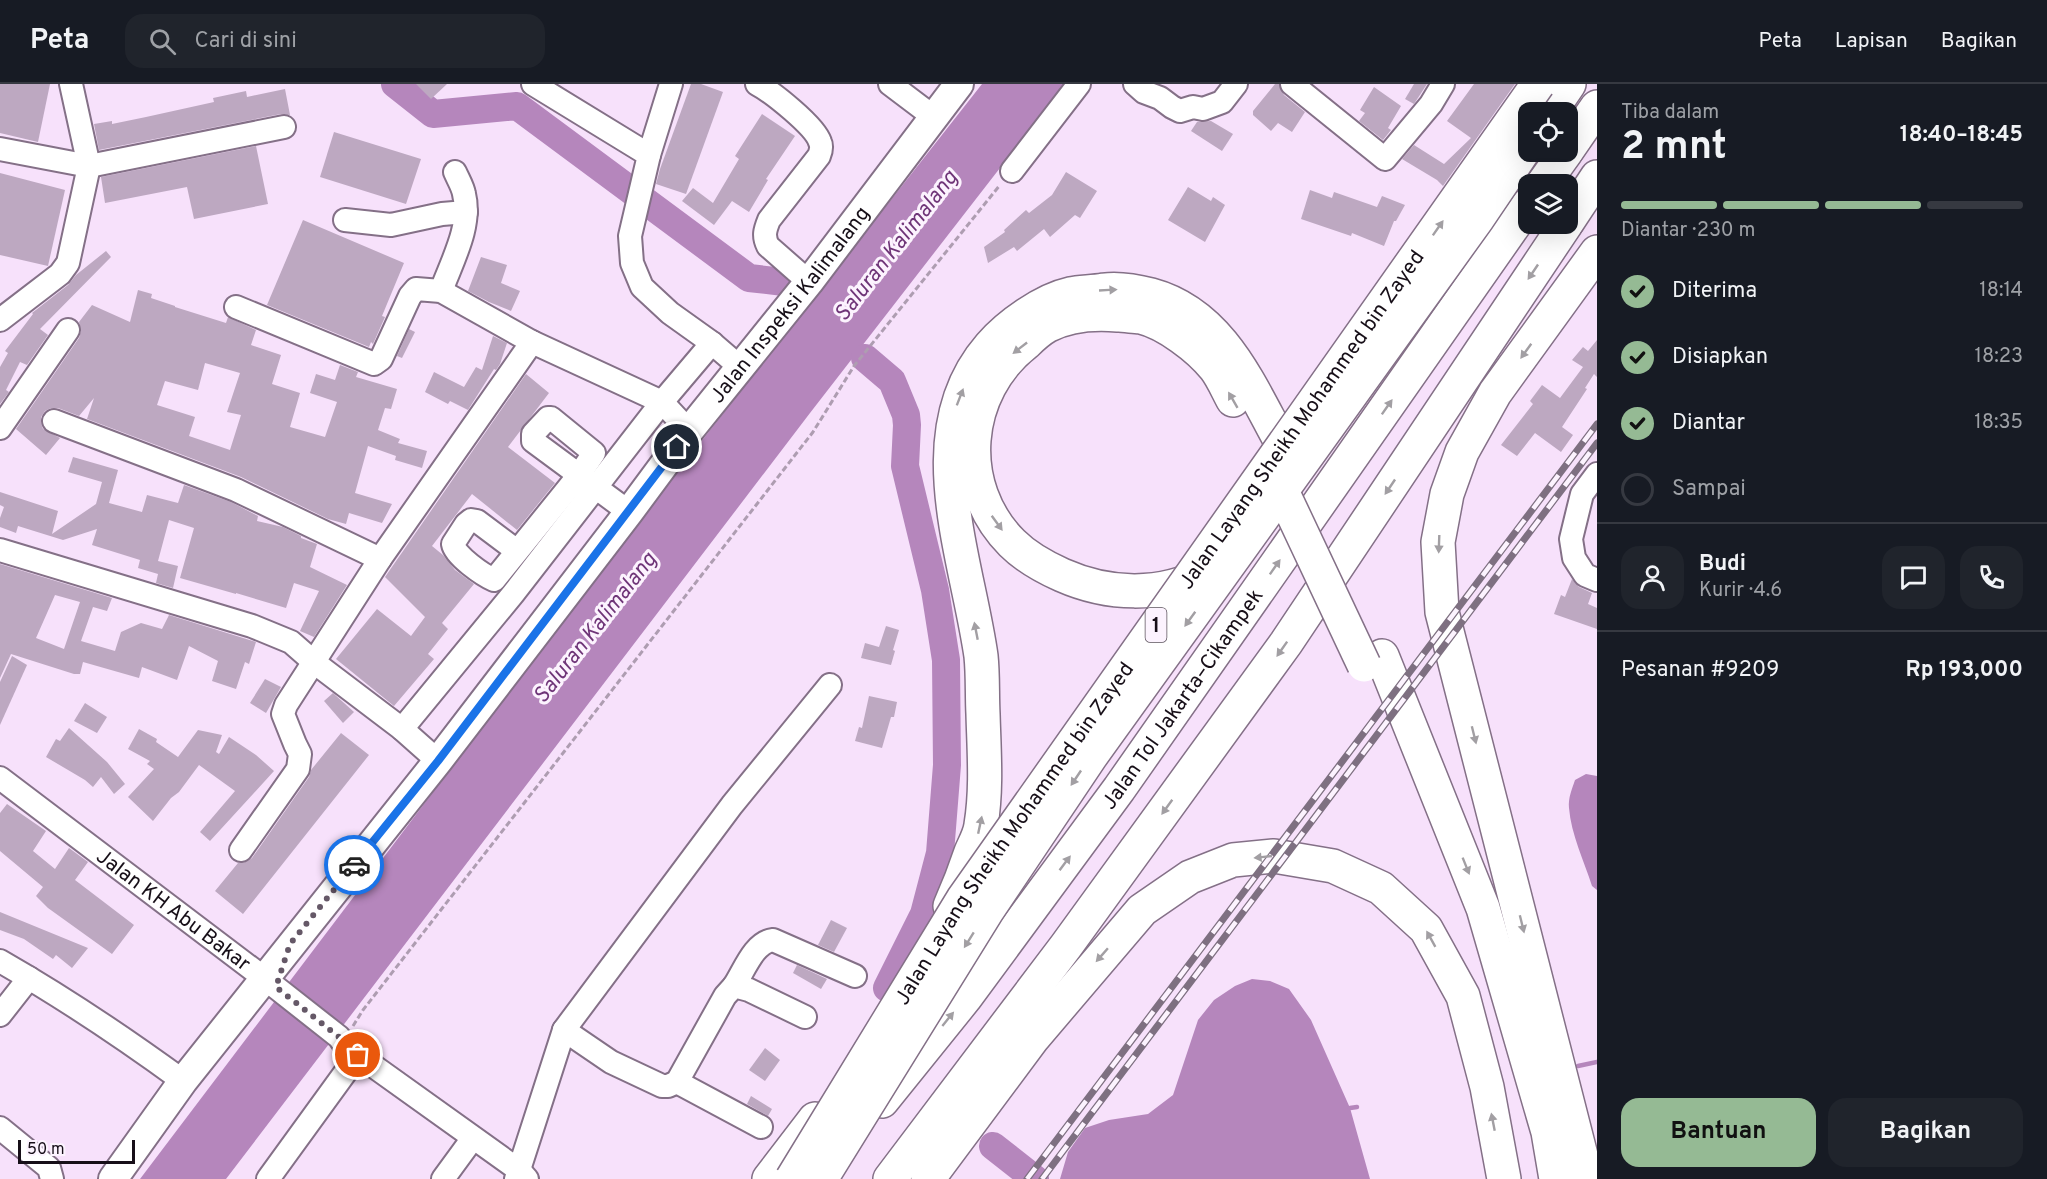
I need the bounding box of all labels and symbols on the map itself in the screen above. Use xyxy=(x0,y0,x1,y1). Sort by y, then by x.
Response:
water label: Saluran Kalimalang xyxy=(830,165,965,327)
street label: Jalan Inspeksi Kalimalang xyxy=(705,201,877,409)
one-way arrow xyxy=(1432,220,1444,236)
street label: Jalan Layang Sheikh Mohammed bin Zayed xyxy=(1174,246,1431,595)
one-way arrow xyxy=(1528,264,1539,280)
one-way arrow xyxy=(1099,286,1118,295)
one-way arrow xyxy=(1012,341,1027,353)
one-way arrow xyxy=(1520,342,1532,358)
one-way arrow xyxy=(956,388,966,406)
one-way arrow xyxy=(1228,392,1239,408)
one-way arrow xyxy=(1381,400,1393,416)
pin xyxy=(651,421,702,472)
one-way arrow xyxy=(1384,478,1396,494)
one-way arrow xyxy=(991,515,1003,531)
one-way arrow xyxy=(1434,535,1444,554)
water label: Saluran Kalimalang xyxy=(529,547,664,709)
one-way arrow xyxy=(1269,560,1281,576)
street label: Jalan Tol Jakarta–Cikampek xyxy=(1096,584,1270,815)
road number: 1 xyxy=(1146,608,1166,642)
one-way arrow xyxy=(1184,611,1196,627)
one-way arrow xyxy=(971,621,980,640)
one-way arrow xyxy=(1276,641,1288,656)
street label: Jalan Layang Sheikh Mohammed bin Zayed xyxy=(889,657,1141,1010)
one-way arrow xyxy=(1469,726,1479,744)
one-way arrow xyxy=(1071,769,1082,786)
one-way arrow xyxy=(1161,798,1173,814)
one-way arrow xyxy=(976,815,985,834)
courier xyxy=(324,835,384,895)
street label: Jalan KH Abu Bakar xyxy=(90,844,255,978)
one-way arrow xyxy=(1254,852,1273,862)
one-way arrow xyxy=(1058,856,1070,871)
one-way arrow xyxy=(1462,857,1471,875)
one-way arrow xyxy=(1518,915,1528,933)
one-way arrow xyxy=(1426,930,1436,947)
one-way arrow xyxy=(963,932,974,948)
one-way arrow xyxy=(1096,947,1109,963)
one-way arrow xyxy=(941,1012,954,1027)
pin xyxy=(332,1029,383,1080)
one-way arrow xyxy=(1488,1112,1497,1131)
scale bar xyxy=(18,1137,135,1164)

